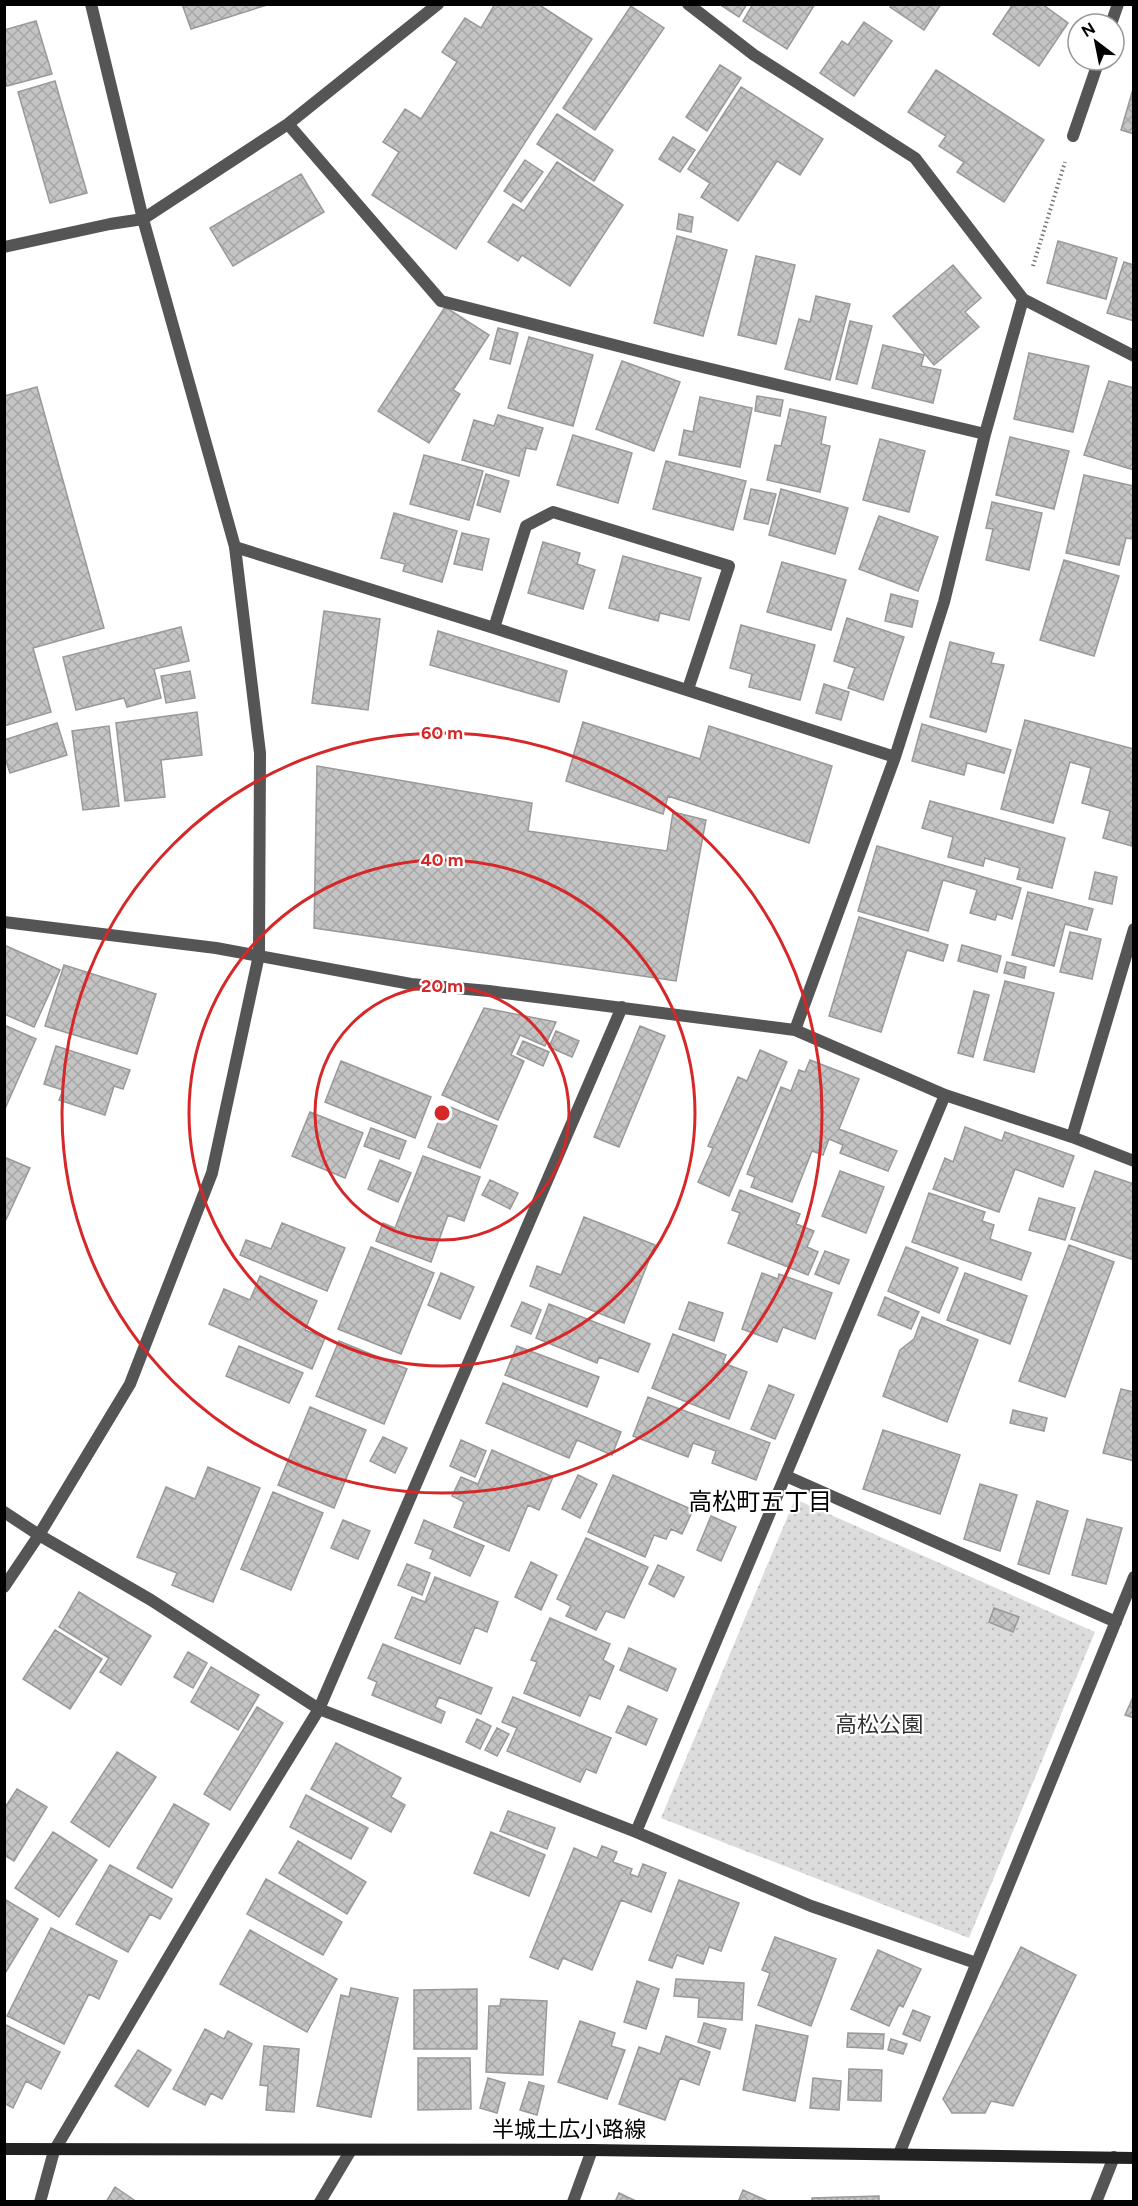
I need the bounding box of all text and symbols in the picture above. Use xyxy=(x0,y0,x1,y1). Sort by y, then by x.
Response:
north arrow xyxy=(1066,12,1126,72)
text: N xyxy=(1078,18,1099,41)
text: 60 m xyxy=(421,722,463,744)
text: 40 m xyxy=(420,849,464,871)
text: 20 m xyxy=(421,975,463,997)
centre of rings xyxy=(432,1103,452,1123)
district label: 高松町五丁目 xyxy=(688,1487,832,1516)
park label: 高松公園 xyxy=(835,1711,923,1738)
street label: 半城土広小路線 xyxy=(492,2116,646,2143)

